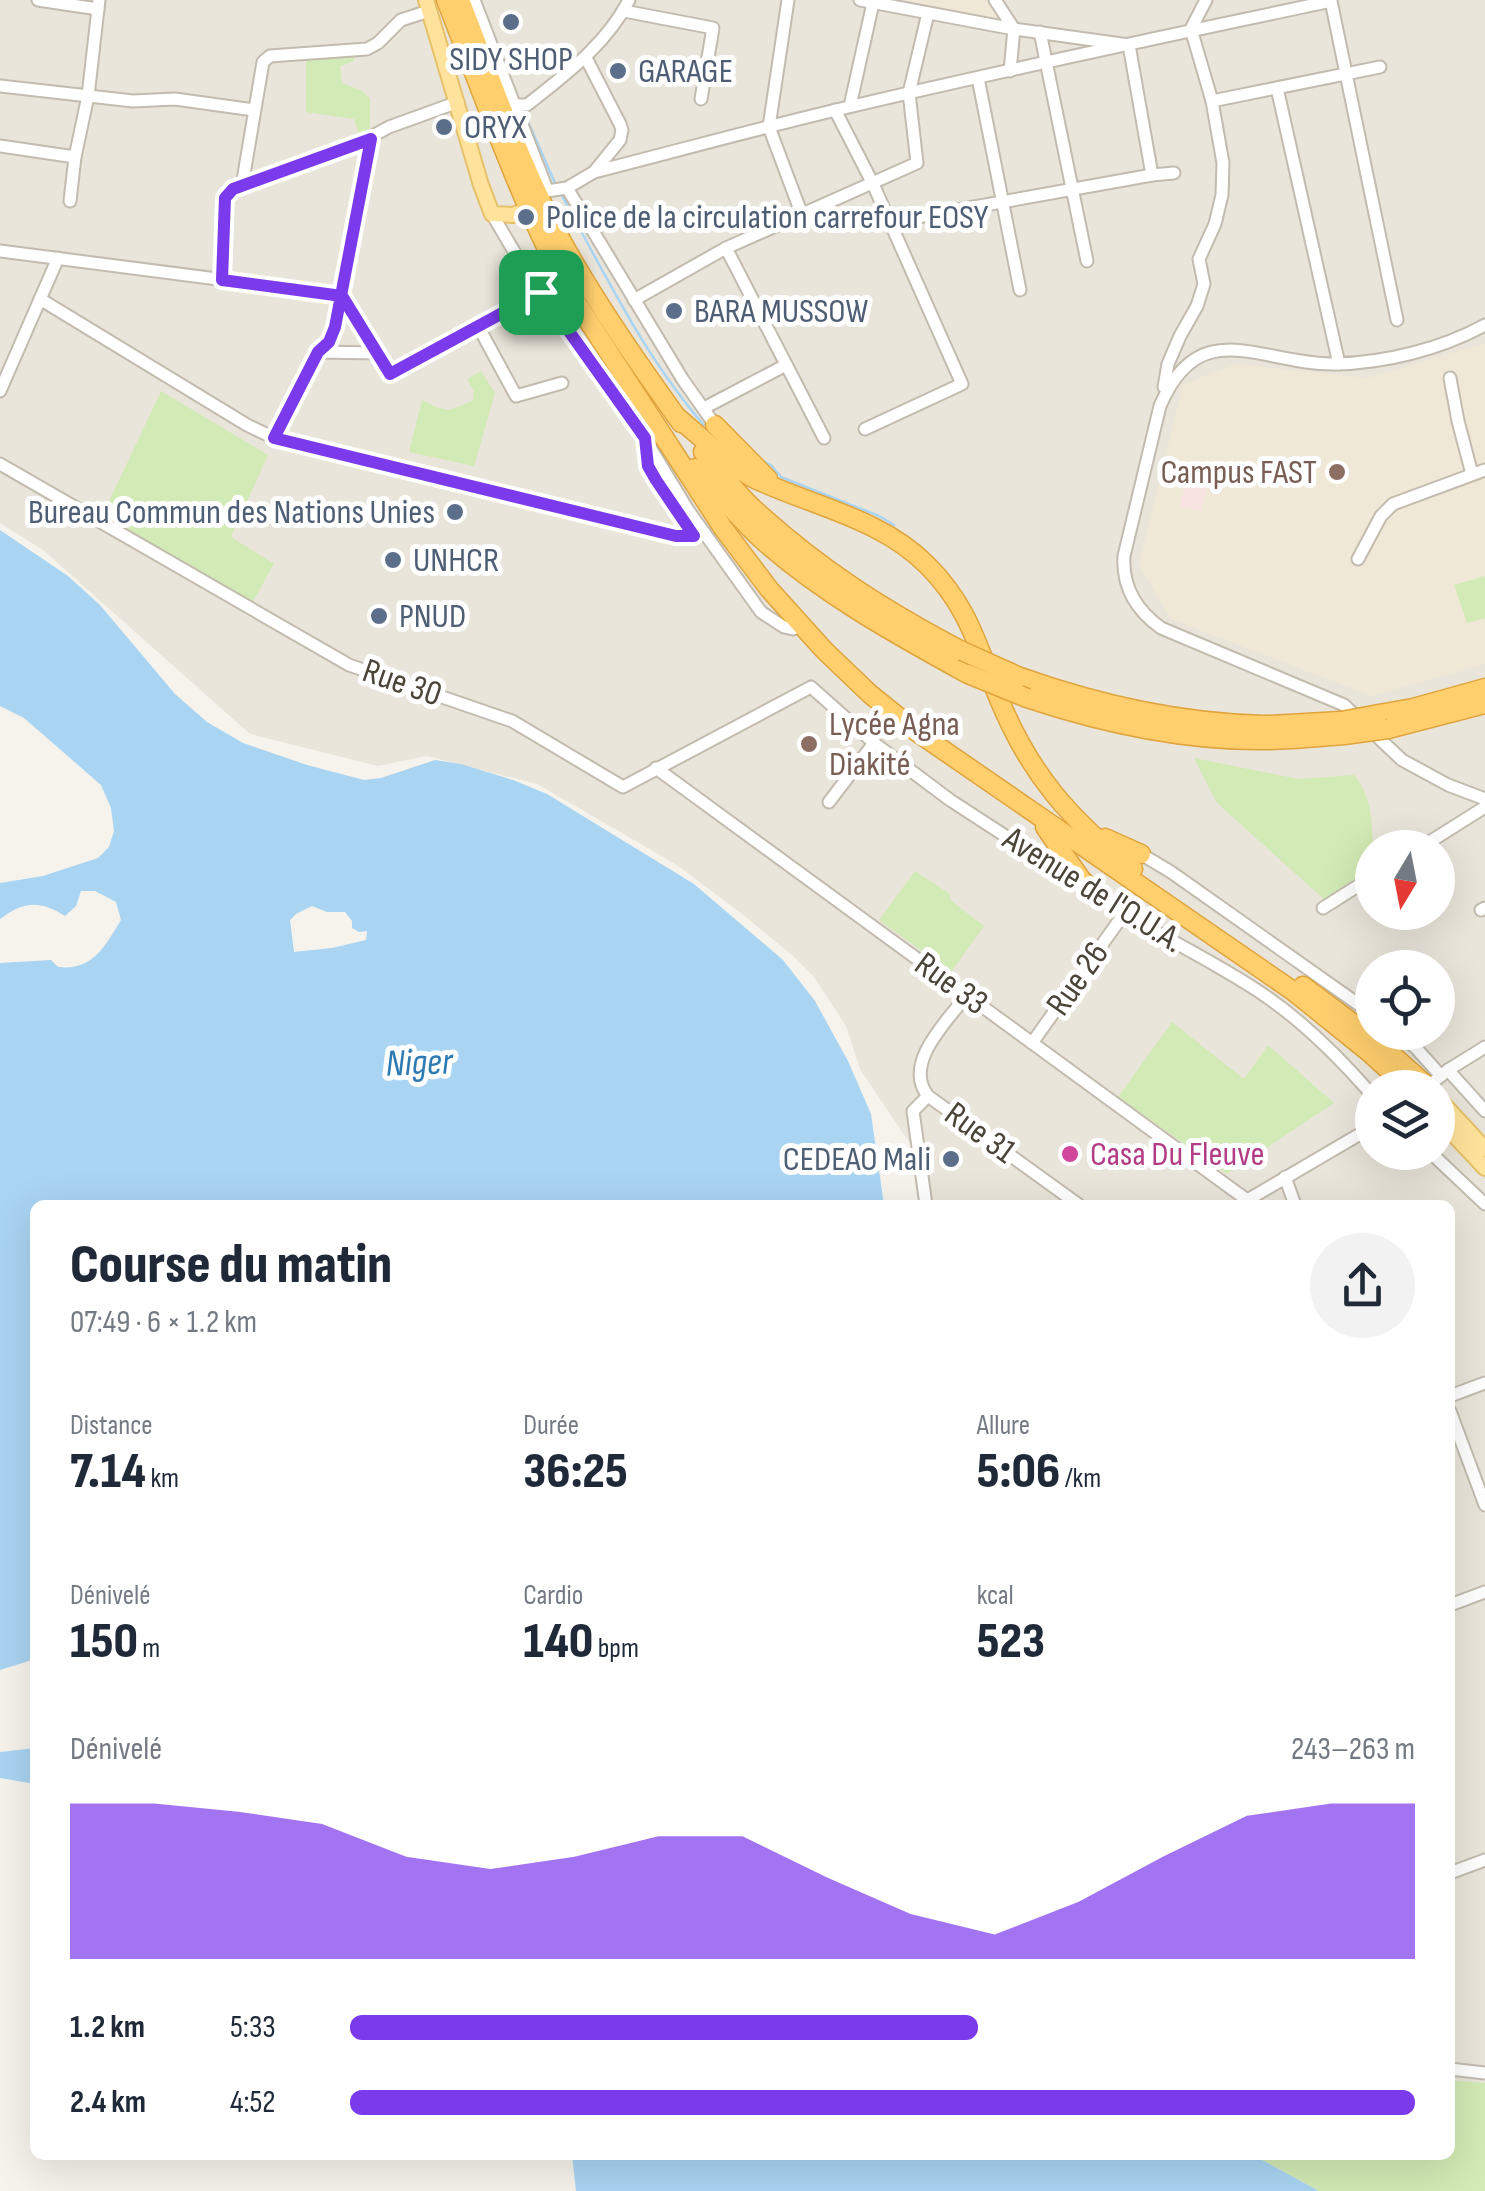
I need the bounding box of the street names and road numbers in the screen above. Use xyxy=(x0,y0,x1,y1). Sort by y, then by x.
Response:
street label: Rue 30 xyxy=(357,650,447,716)
street label: Avenue de l'O.U.A. xyxy=(994,817,1191,962)
street label: Rue 26 xyxy=(1037,934,1119,1024)
street label: Rue 33 xyxy=(906,943,996,1025)
street label: Rue 31 xyxy=(936,1093,1024,1173)

